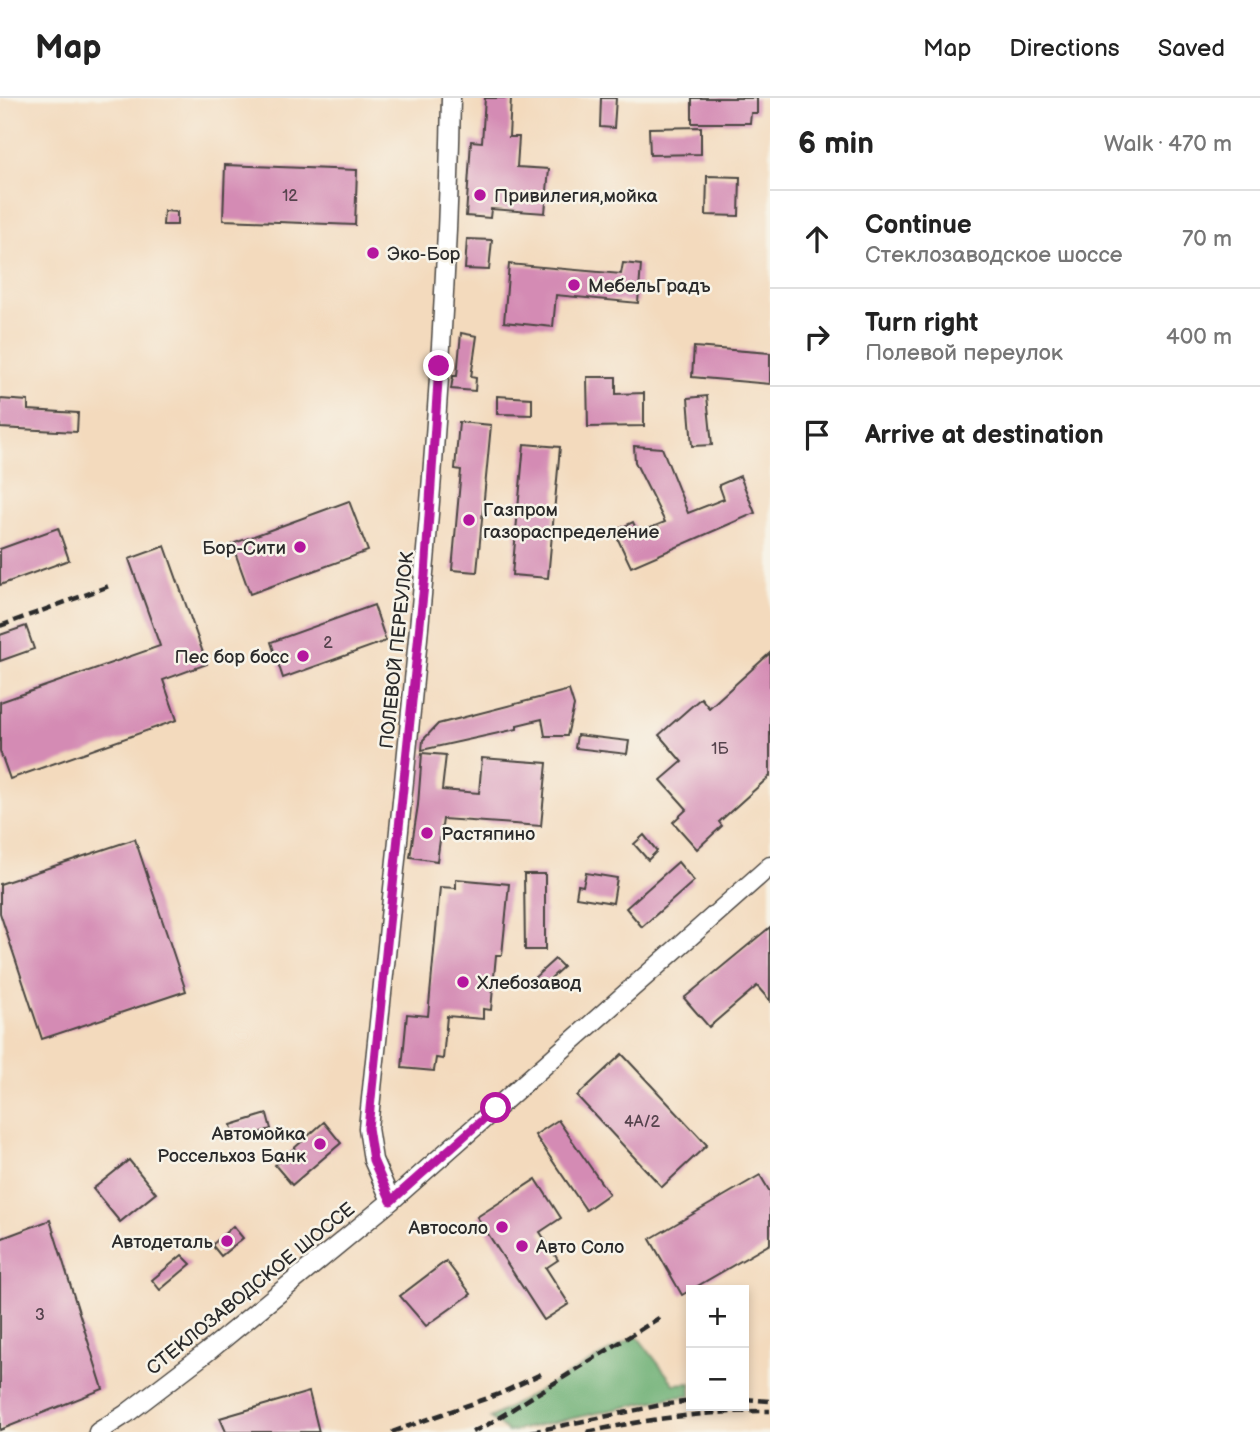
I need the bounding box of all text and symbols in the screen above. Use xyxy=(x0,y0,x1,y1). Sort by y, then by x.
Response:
text: Map xyxy=(35,28,101,68)
text: Map xyxy=(923,34,971,63)
text: Directions xyxy=(1009,34,1120,63)
text: Saved xyxy=(1158,34,1225,63)
text: 6 min xyxy=(798,126,874,162)
text: Walk · 470 m xyxy=(1104,130,1232,158)
place label: Привилегия,мойка xyxy=(494,185,658,208)
house number: 12 xyxy=(282,187,298,206)
marker: Привилегия,мойка xyxy=(472,187,488,203)
text: Continue xyxy=(865,210,972,241)
icon: ahead xyxy=(798,220,836,258)
text: 70 m xyxy=(1182,225,1232,253)
text: Стеклозаводское шоссе xyxy=(865,241,1123,269)
place label: Эко-Бор xyxy=(387,243,461,266)
marker: Эко-Бор xyxy=(365,245,381,261)
place label: МебельГрадъ xyxy=(588,275,711,298)
marker: МебельГрадъ xyxy=(566,277,582,293)
text: Turn right xyxy=(865,308,978,339)
icon: right xyxy=(798,318,836,356)
text: 400 m xyxy=(1166,323,1232,351)
text: Полевой переулок xyxy=(865,339,1063,367)
route end xyxy=(423,350,454,381)
icon: arrive xyxy=(798,416,836,454)
text: Arrive at destination xyxy=(865,420,1104,451)
place label: Газпром газораспределение xyxy=(483,499,660,544)
marker: Газпром газораспределение xyxy=(461,512,477,528)
place label: Бор-Сити xyxy=(202,537,286,560)
marker: Бор-Сити xyxy=(292,539,308,555)
street label: ПОЛЕВОЙ ПЕРЕУЛОК xyxy=(376,550,419,750)
house number: 2 xyxy=(323,634,333,653)
place label: Пес бор босс xyxy=(175,646,290,669)
marker: Пес бор босс xyxy=(295,648,311,664)
house number: 1Б xyxy=(711,740,730,759)
place label: Растяпино xyxy=(441,823,535,846)
marker: Растяпино xyxy=(419,825,435,841)
place label: Хлебозавод xyxy=(477,972,582,995)
marker: Хлебозавод xyxy=(455,974,471,990)
route start xyxy=(480,1092,511,1123)
house number: 4А/2 xyxy=(624,1113,661,1132)
place label: Автомойка Россельхоз Банк xyxy=(157,1123,306,1168)
marker: Автомойка Россельхоз Банк xyxy=(312,1136,328,1152)
street label: СТЕКЛОЗАВОДСКОЕ ШОССЕ xyxy=(142,1198,360,1380)
place label: Автосоло xyxy=(407,1217,488,1240)
marker: Автосоло xyxy=(494,1219,510,1235)
place label: Автодеталь xyxy=(111,1231,214,1254)
marker: Автодеталь xyxy=(219,1233,235,1249)
place label: Авто Соло xyxy=(535,1236,624,1259)
marker: Авто Соло xyxy=(514,1238,530,1254)
map controls xyxy=(686,1285,749,1411)
button: + xyxy=(686,1285,749,1348)
house number: 3 xyxy=(35,1306,45,1325)
button: − xyxy=(686,1348,749,1411)

